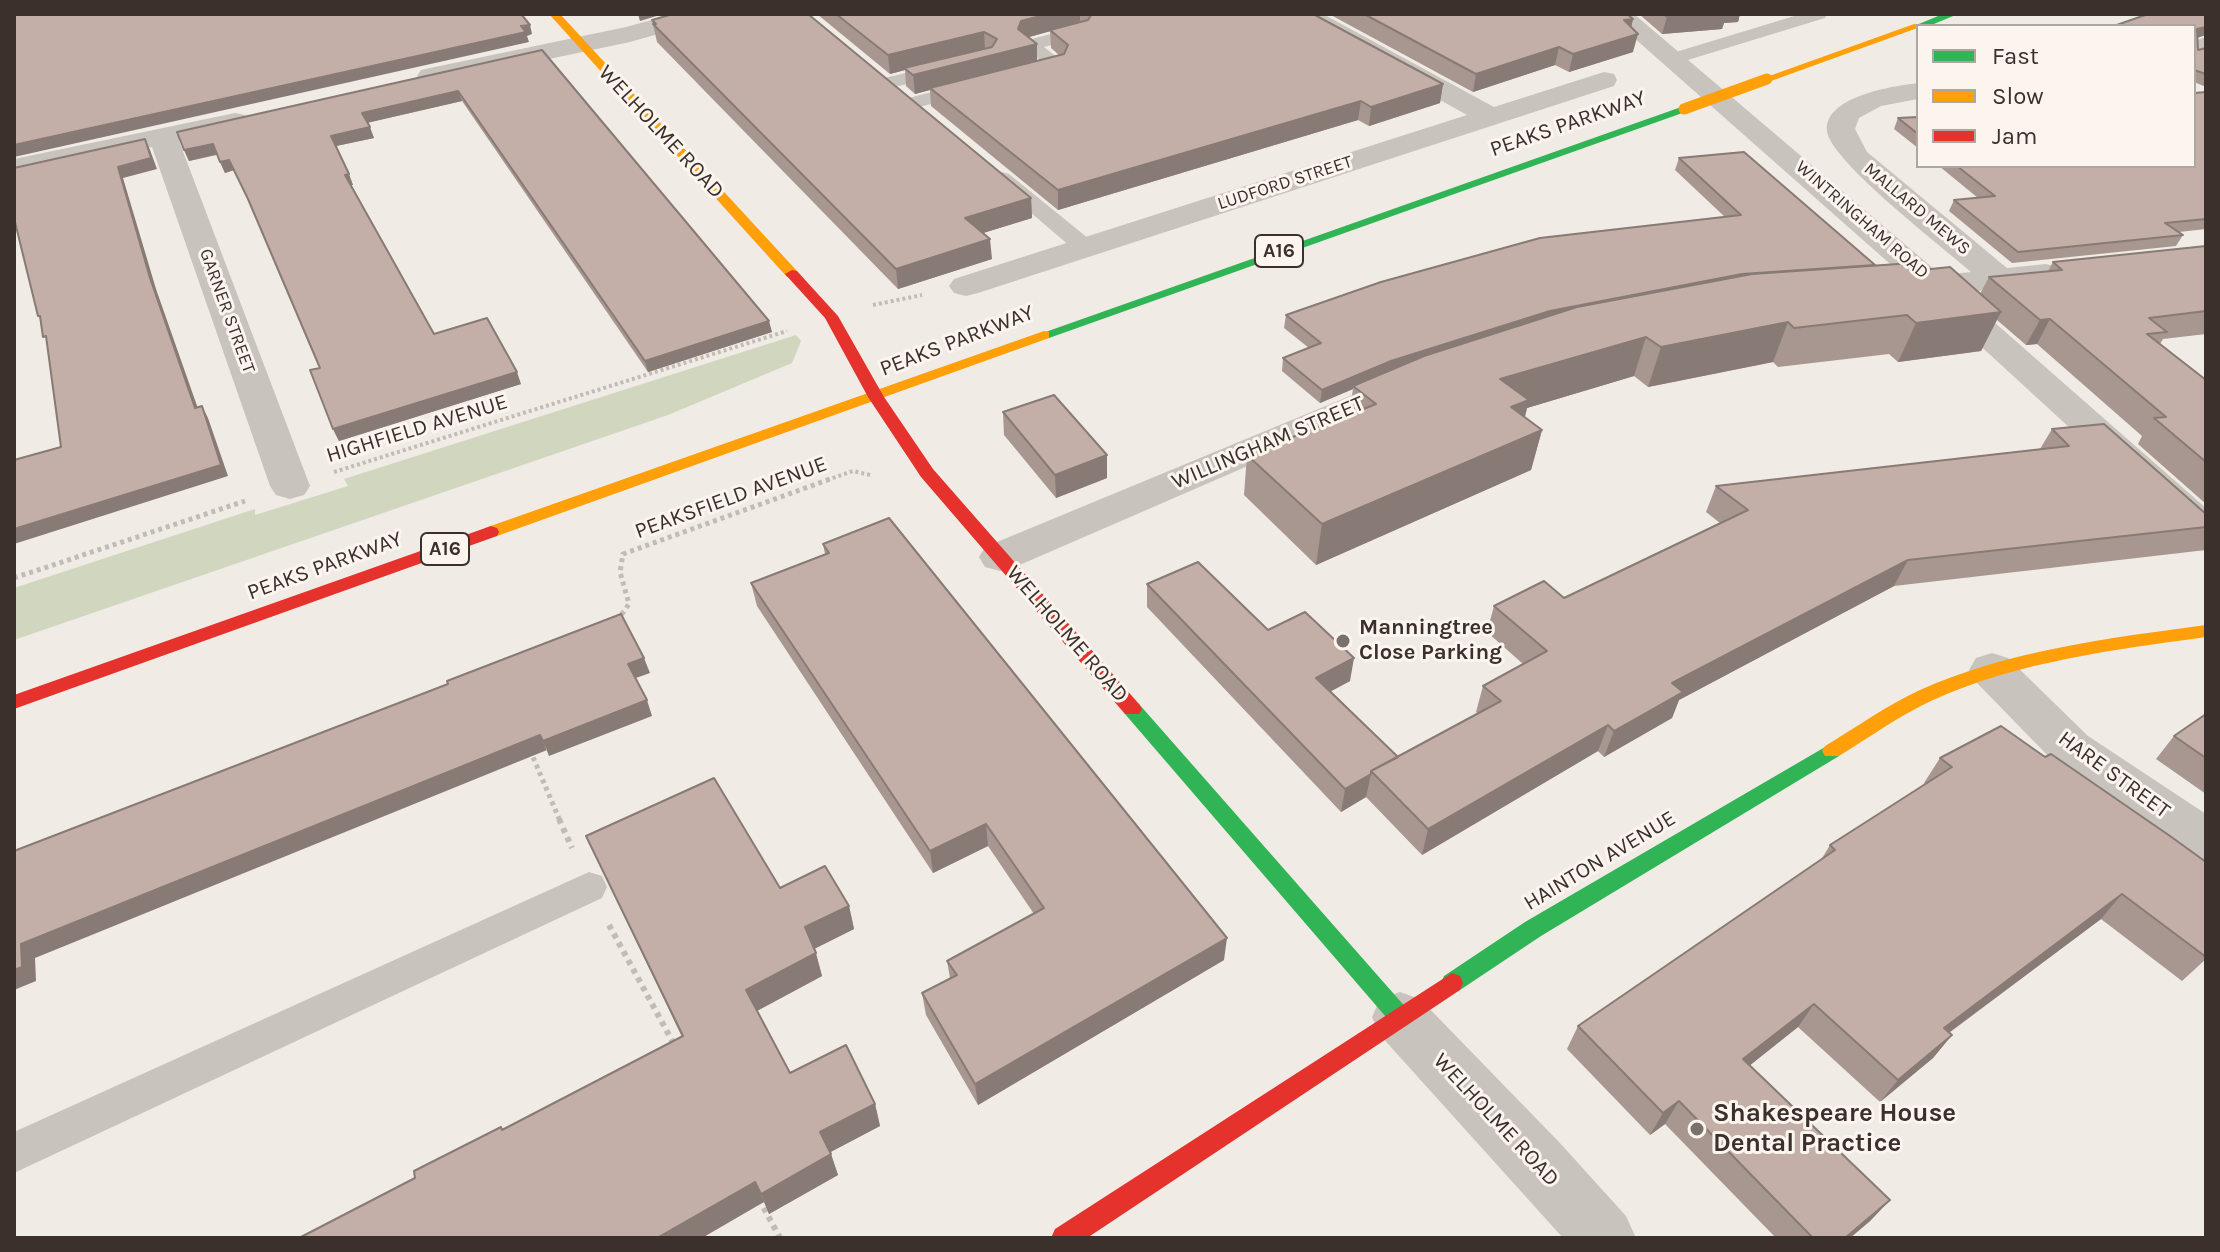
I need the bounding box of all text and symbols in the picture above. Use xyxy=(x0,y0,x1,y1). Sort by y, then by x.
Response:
legend xyxy=(1916,24,2196,168)
text: Fast xyxy=(1992,42,2039,70)
street label: WELHOLME ROAD xyxy=(593,60,729,204)
text: Slow xyxy=(1992,82,2044,110)
street label: PEAKS PARKWAY xyxy=(1487,85,1649,163)
text: Jam xyxy=(1992,122,2037,150)
street label: LUDFORD STREET xyxy=(1215,151,1355,215)
street label: WINTRINGHAM ROAD xyxy=(1791,156,1933,284)
street label: MALLARD MEWS xyxy=(1859,158,1975,260)
road number: A16 xyxy=(1255,235,1303,267)
street label: GARNER STREET xyxy=(194,246,260,376)
street label: PEAKS PARKWAY xyxy=(876,299,1038,383)
street label: HIGHFIELD AVENUE xyxy=(323,389,511,469)
street label: WILLINGHAM STREET xyxy=(1168,391,1368,495)
street label: PEAKSFIELD AVENUE xyxy=(631,451,831,545)
street label: PEAKS PARKWAY xyxy=(244,526,406,606)
road number: A16 xyxy=(421,533,469,565)
street label: WELHOLME ROAD xyxy=(1000,560,1134,708)
place label: Manningtree Close Parking xyxy=(1359,615,1502,666)
marker: Manningtree Close Parking xyxy=(1334,632,1352,650)
street label: HARE STREET xyxy=(2053,726,2175,824)
street label: HAINTON AVENUE xyxy=(1519,805,1681,917)
street label: WELHOLME ROAD xyxy=(1428,1048,1564,1192)
place label: Shakespeare House Dental Practice xyxy=(1713,1098,1956,1160)
marker: Shakespeare House Dental Practice xyxy=(1688,1120,1706,1138)

